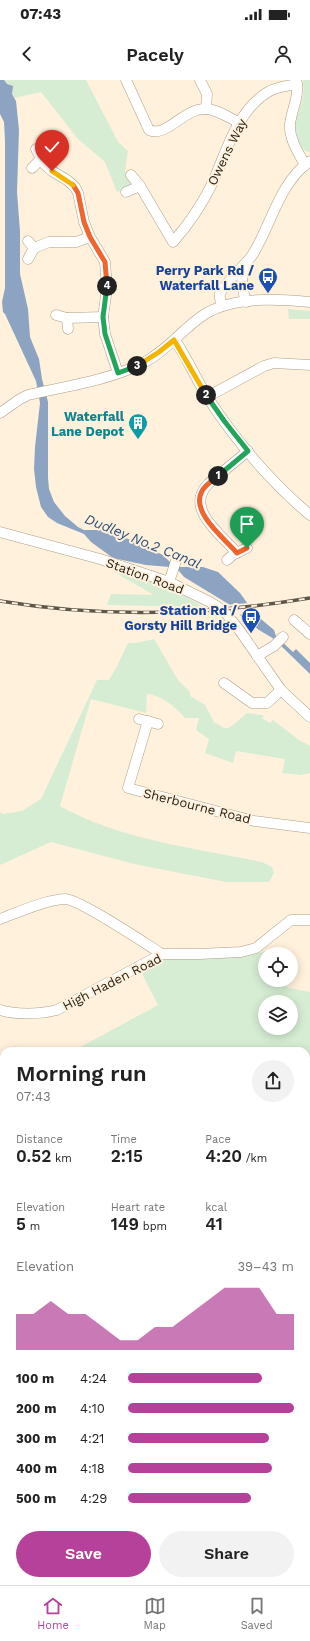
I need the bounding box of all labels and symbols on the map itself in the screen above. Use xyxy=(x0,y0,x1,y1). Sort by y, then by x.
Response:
street label: Owens Way xyxy=(204,116,250,188)
pin xyxy=(35,130,69,171)
place label: Perry Park Rd / Waterfall Lane xyxy=(156,263,254,293)
bus stop icon: Perry Park Rd / Waterfall Lane xyxy=(257,266,279,294)
pin: 4 xyxy=(97,276,117,296)
pin: 3 xyxy=(127,356,147,376)
pin: 2 xyxy=(196,385,216,405)
place label: Waterfall Lane Depot xyxy=(51,409,125,439)
building icon: Waterfall Lane Depot xyxy=(127,412,149,440)
pin: 1 xyxy=(208,466,228,486)
pin xyxy=(230,507,264,548)
water label: Dudley No.2 Canal xyxy=(83,510,203,572)
street label: Station Road xyxy=(104,555,186,597)
place label: Station Rd / Gorsty Hill Bridge xyxy=(124,603,237,633)
bus stop icon: Station Rd / Gorsty Hill Bridge xyxy=(240,606,262,634)
street label: Sherbourne Road xyxy=(142,785,252,827)
street label: High Haden Road xyxy=(60,951,164,1013)

